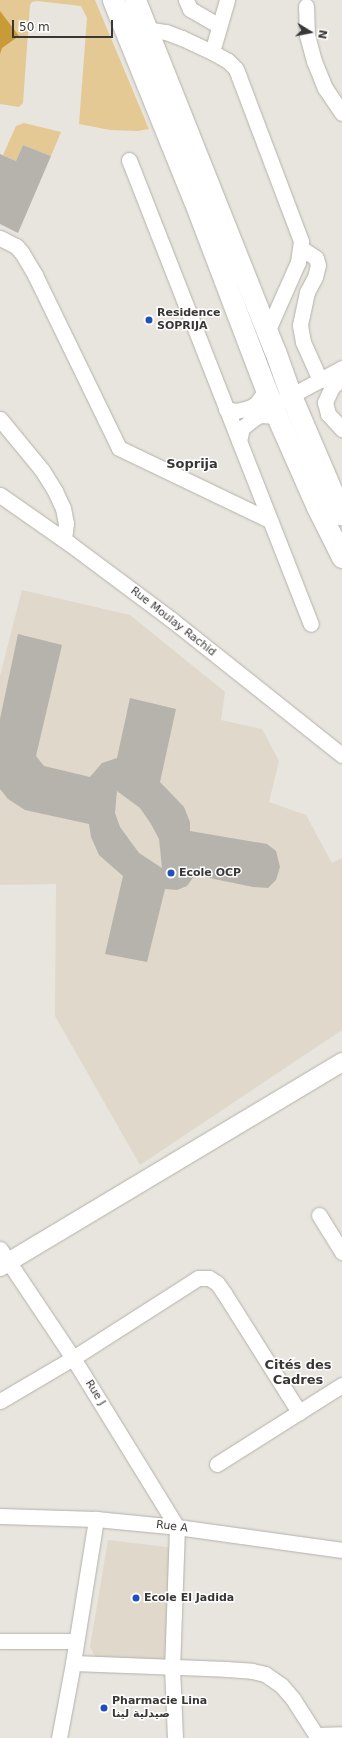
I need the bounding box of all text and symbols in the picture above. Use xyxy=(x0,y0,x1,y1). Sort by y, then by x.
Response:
scale bar xyxy=(14,12,115,38)
north arrow xyxy=(290,12,330,52)
text: 50 m xyxy=(19,20,50,34)
text: N xyxy=(315,29,330,40)
place label: Residence SOPRIJA xyxy=(157,307,220,333)
marker: Residence SOPRIJA xyxy=(144,315,154,325)
district label: Soprija xyxy=(166,456,218,472)
street label: Rue Moulay Rachid xyxy=(128,585,218,659)
place label: Ecole OCP xyxy=(179,866,241,880)
marker: Ecole OCP xyxy=(166,868,176,878)
district label: Cités des Cadres xyxy=(264,1358,332,1389)
street label: Rue J xyxy=(82,1378,108,1408)
street label: Rue A xyxy=(155,1519,189,1535)
place label: Ecole El Jadida xyxy=(144,1591,234,1605)
marker: Ecole El Jadida xyxy=(131,1593,141,1603)
place label: Pharmacie Lina صيدلية لينا xyxy=(112,1695,207,1721)
marker: Pharmacie Lina صيدلية لينا xyxy=(99,1703,109,1713)

